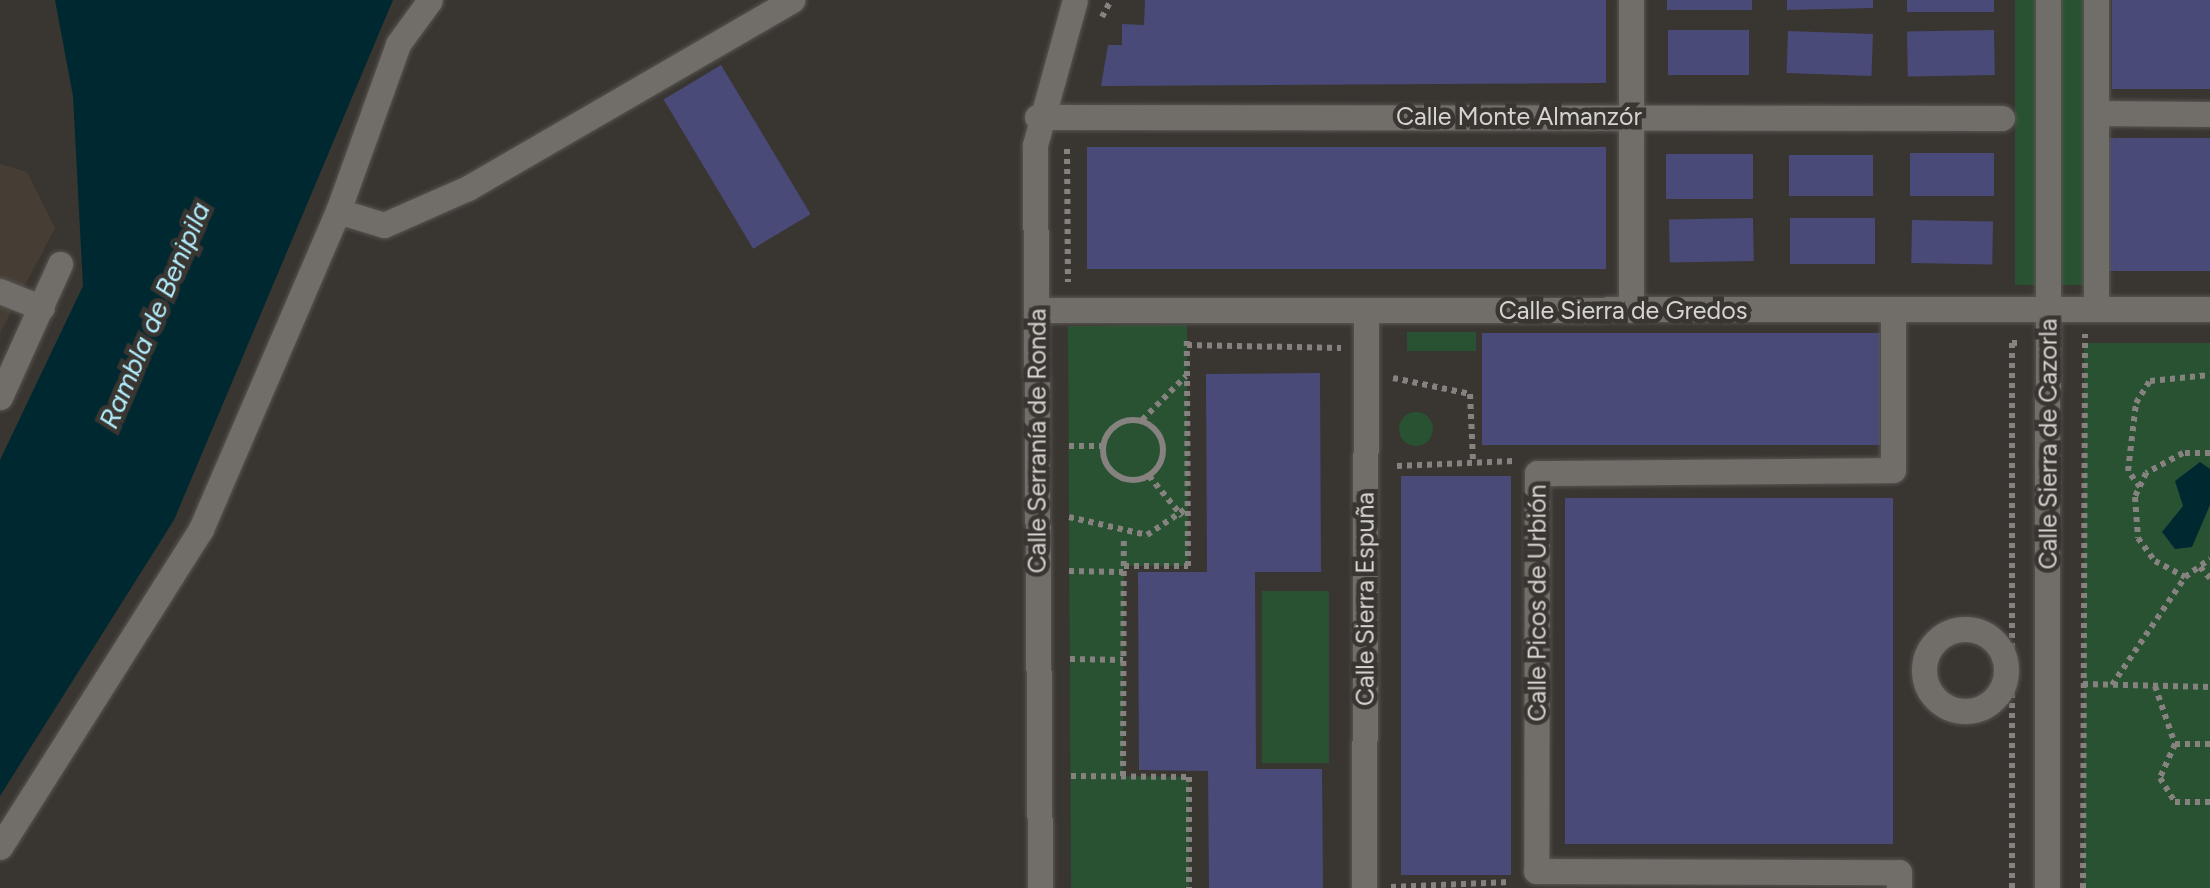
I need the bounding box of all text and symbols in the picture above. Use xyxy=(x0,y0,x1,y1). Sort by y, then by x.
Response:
street label: Calle Monte Almanzór xyxy=(1396,101,1642,131)
water label: Rambla de Benipila xyxy=(91,197,217,433)
street label: Calle Sierra de Gredos xyxy=(1499,295,1747,325)
street label: Calle Serranía de Ronda xyxy=(1022,309,1052,573)
street label: Calle Sierra de Cazorla xyxy=(2033,319,2063,569)
street label: Calle Picos de Urbión xyxy=(1522,484,1552,722)
street label: Calle Sierra Espuña xyxy=(1350,492,1380,706)

